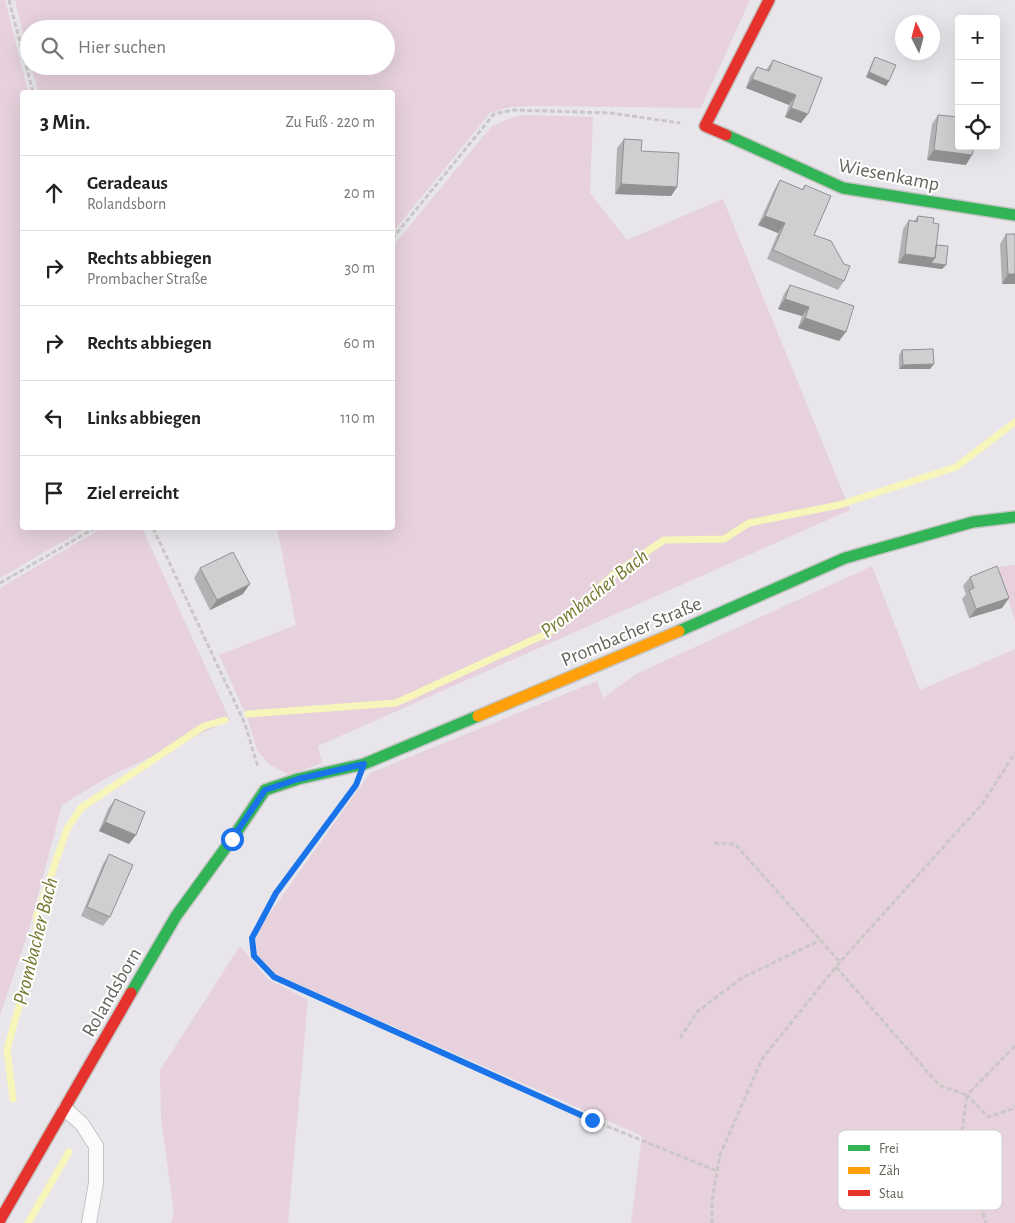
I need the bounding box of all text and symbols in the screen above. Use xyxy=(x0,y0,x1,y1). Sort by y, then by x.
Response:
north arrow xyxy=(895,15,940,60)
map controls xyxy=(955,15,1000,150)
button: + xyxy=(955,15,1000,60)
search box xyxy=(20,20,395,75)
icon: search xyxy=(38,34,66,62)
text: Hier suchen xyxy=(78,38,166,57)
button: − xyxy=(955,60,1000,105)
button: locate xyxy=(955,105,1000,150)
text: 3 Min. xyxy=(40,112,90,133)
text: Zu Fuß · 220 m xyxy=(285,114,375,130)
street label: Wiesenkamp xyxy=(836,155,941,195)
text: Geradeaus xyxy=(87,174,168,193)
icon: ahead xyxy=(40,179,68,207)
text: 20 m xyxy=(344,185,375,201)
text: Rolandsborn xyxy=(87,196,166,212)
text: Rechts abbiegen xyxy=(87,249,212,268)
icon: right xyxy=(40,254,68,282)
text: 30 m xyxy=(345,260,375,276)
text: Prombacher Straße xyxy=(87,271,207,287)
icon: right xyxy=(40,329,68,357)
text: Rechts abbiegen xyxy=(87,334,212,353)
text: 60 m xyxy=(344,335,375,351)
icon: left xyxy=(40,404,68,432)
text: Links abbiegen xyxy=(87,409,201,428)
text: 110 m xyxy=(340,410,375,426)
icon: arrive xyxy=(40,479,68,507)
text: Ziel erreicht xyxy=(87,484,179,503)
water label: Prombacher Bach xyxy=(536,545,652,642)
street label: Prombacher Straße xyxy=(558,593,705,671)
route start xyxy=(221,828,244,851)
water label: Prombacher Bach xyxy=(10,875,61,1007)
street label: Rolandsborn xyxy=(78,945,145,1040)
route end xyxy=(581,1109,604,1132)
legend xyxy=(838,1130,1002,1210)
text: Frei xyxy=(879,1142,899,1156)
text: Zäh xyxy=(879,1164,900,1178)
text: Stau xyxy=(879,1187,904,1201)

